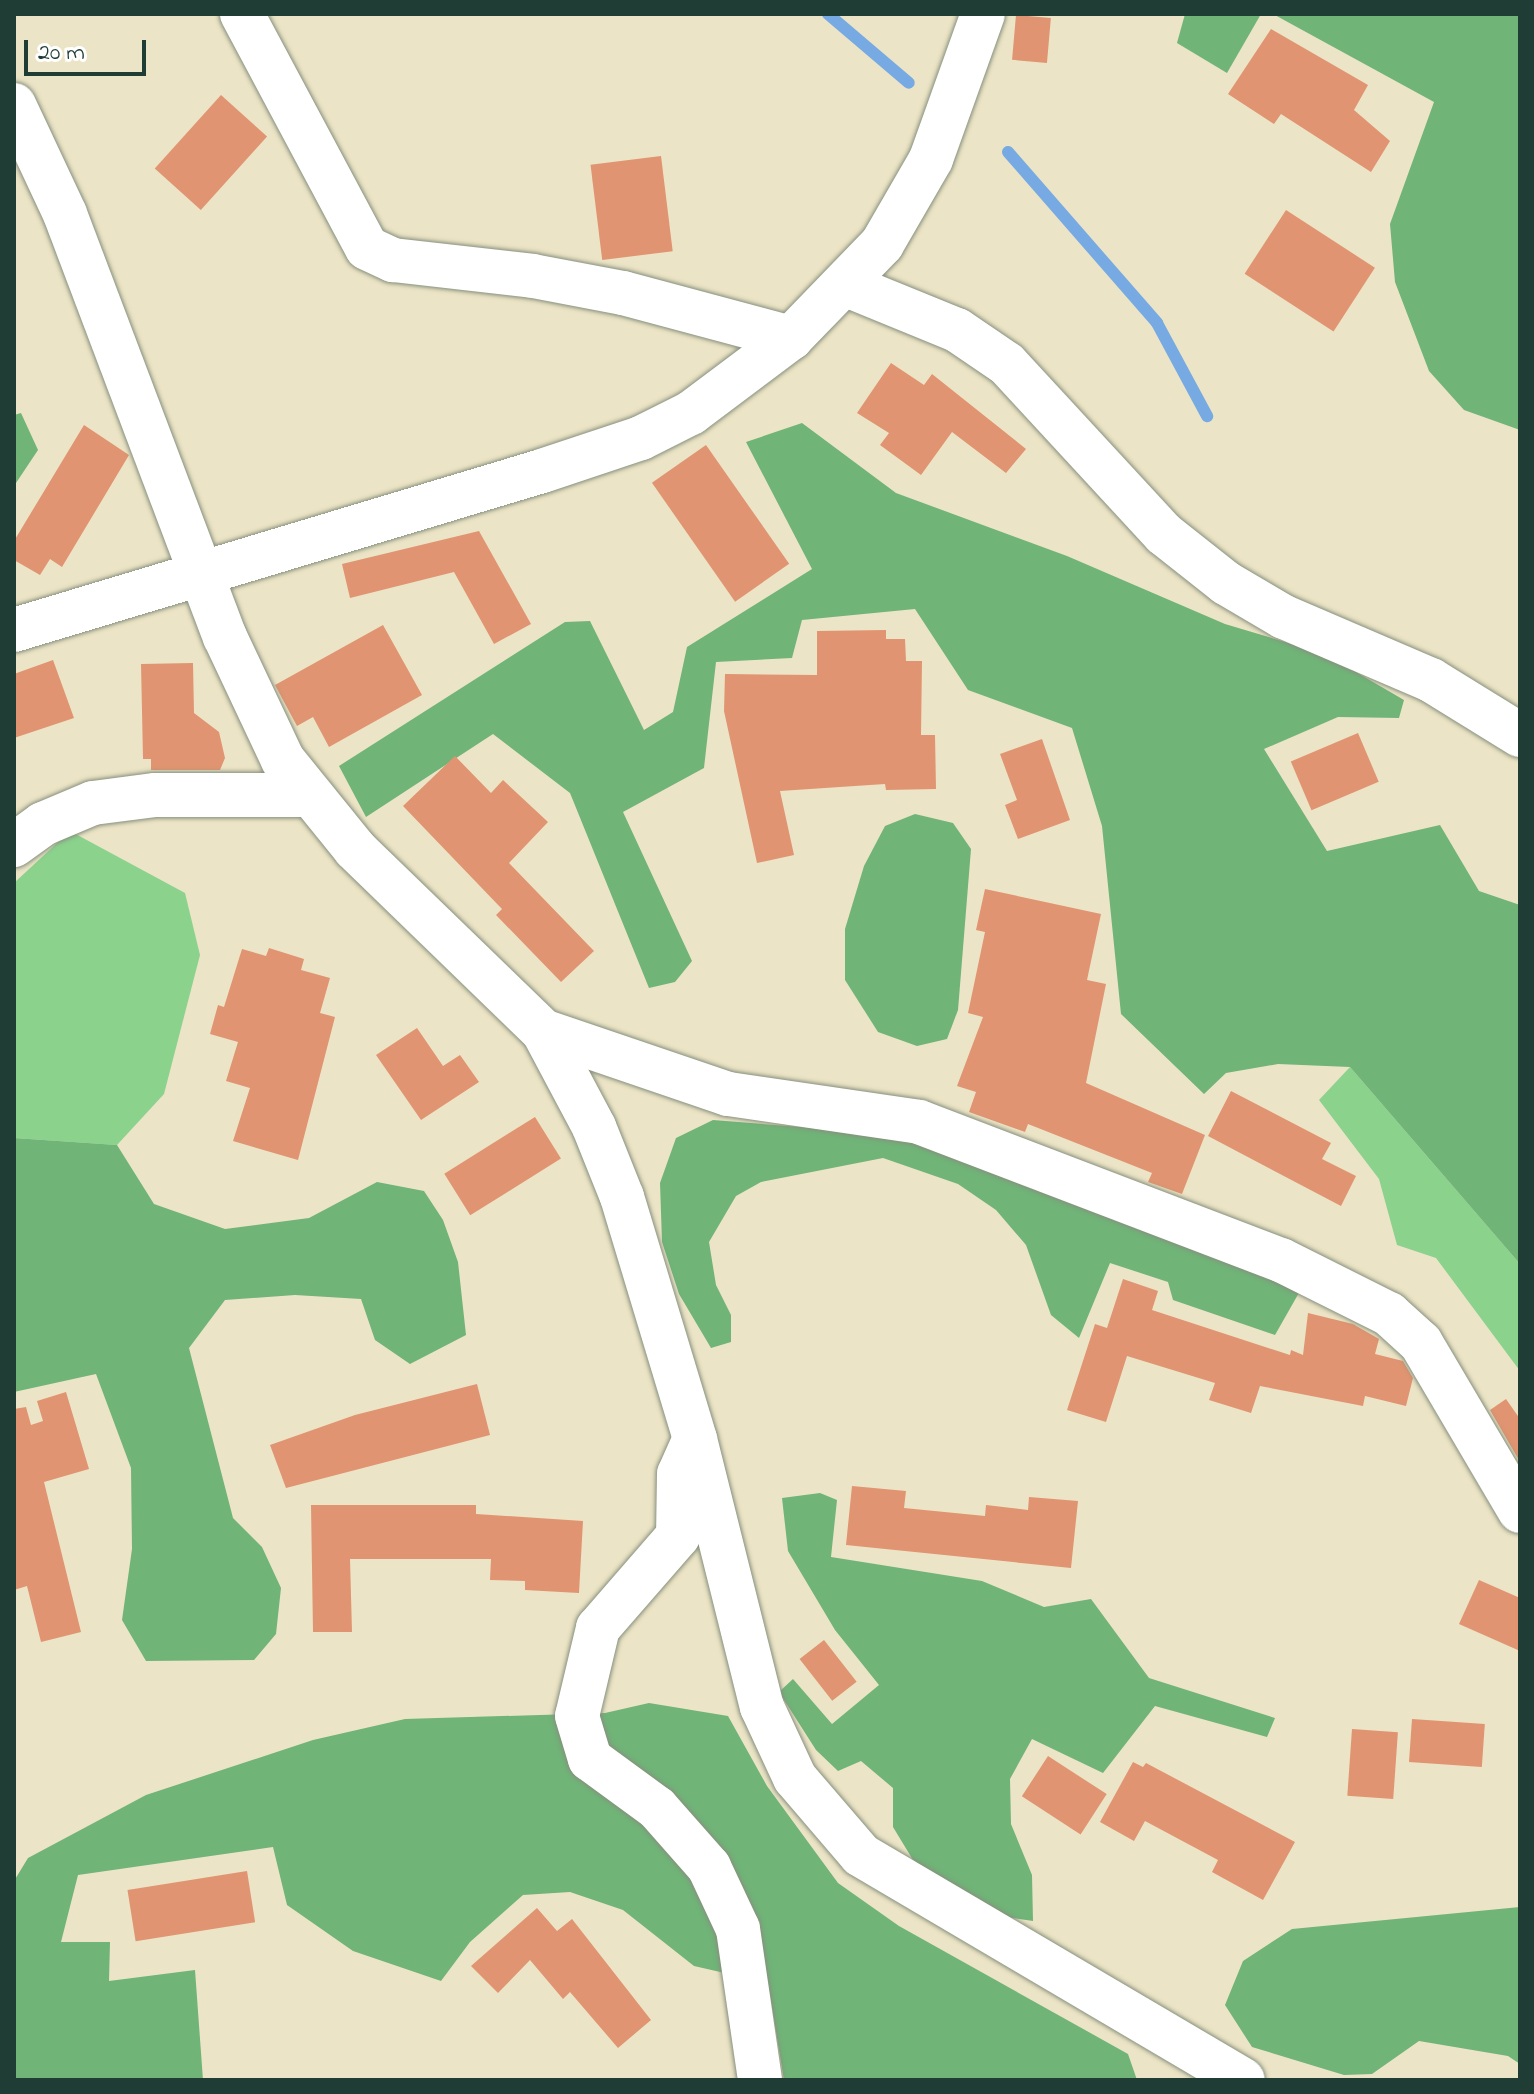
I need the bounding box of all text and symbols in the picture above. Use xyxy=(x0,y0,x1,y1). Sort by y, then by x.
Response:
scale bar xyxy=(28,24,150,74)
text: 20 m xyxy=(38,36,85,71)

